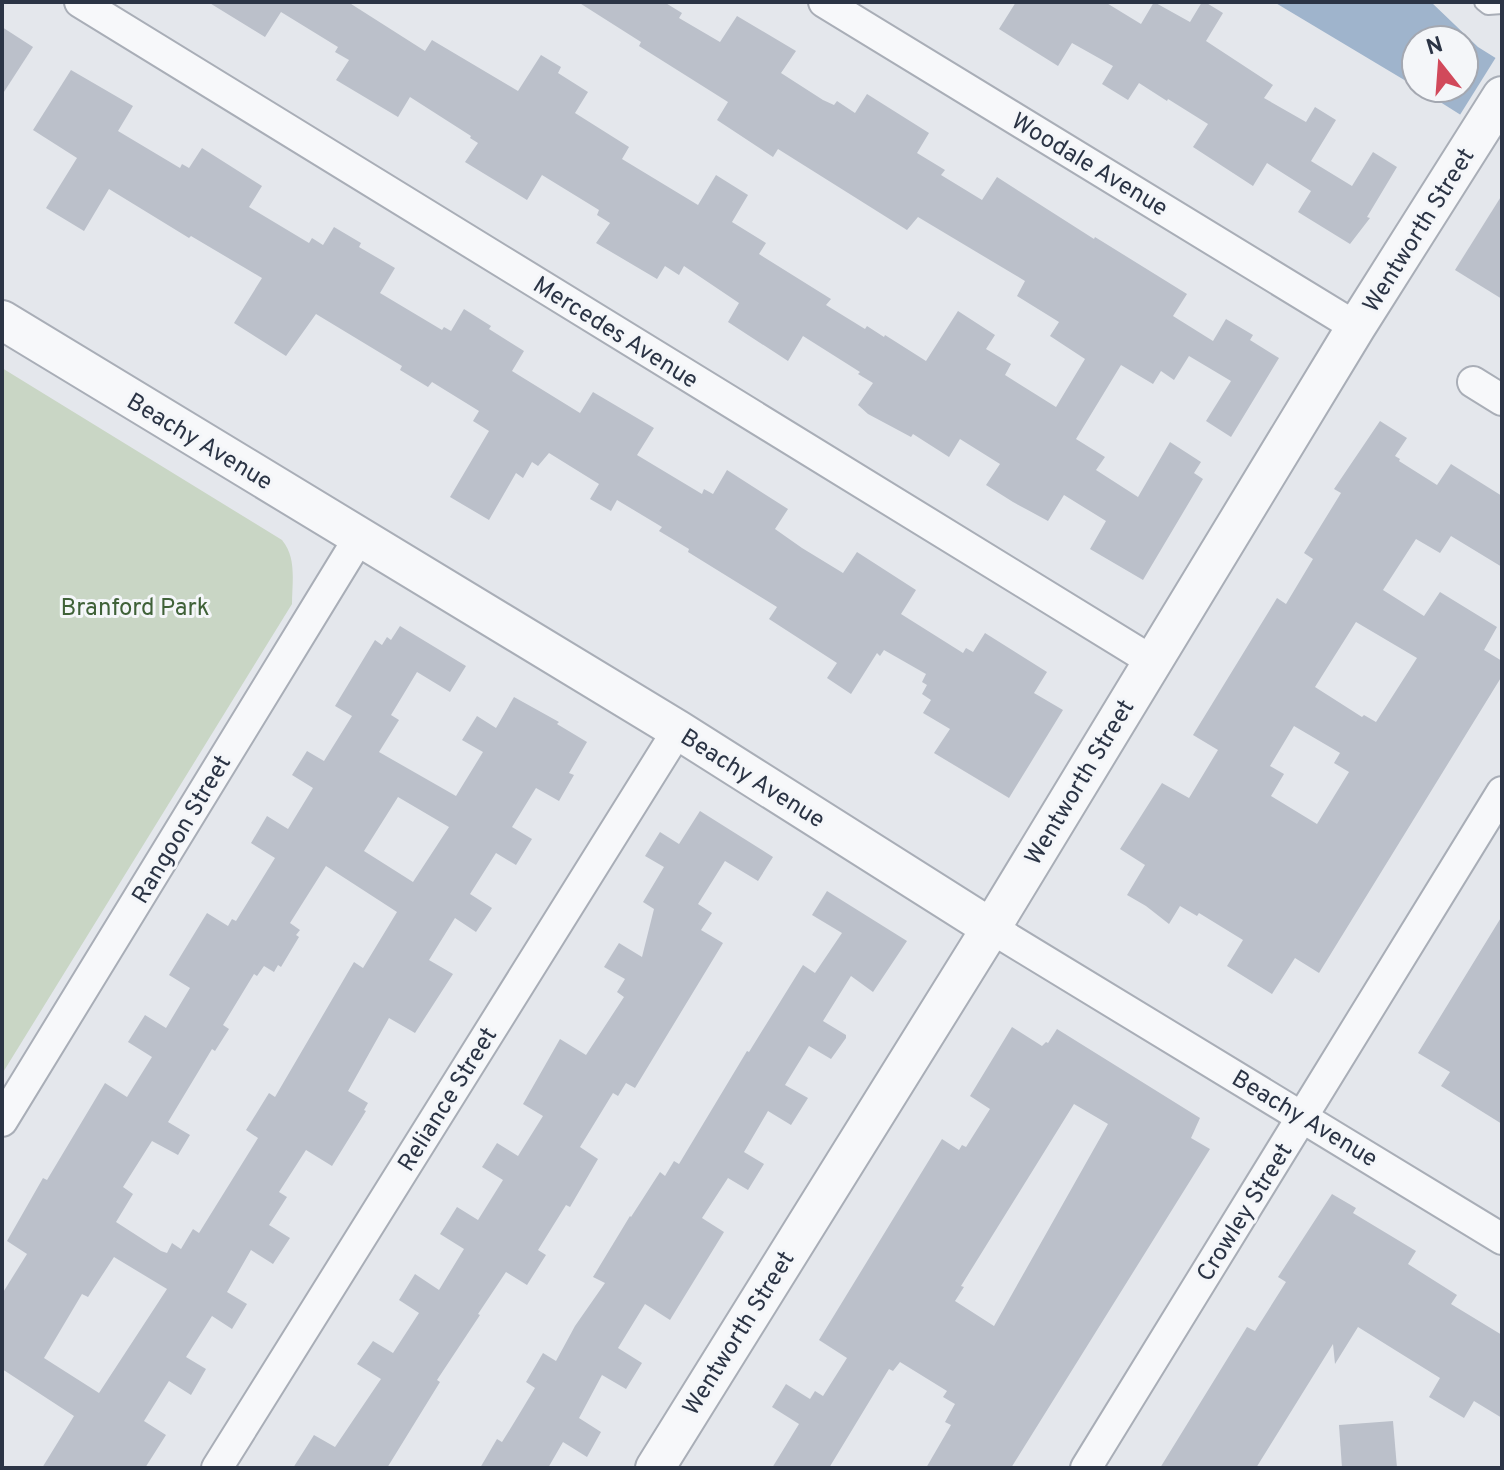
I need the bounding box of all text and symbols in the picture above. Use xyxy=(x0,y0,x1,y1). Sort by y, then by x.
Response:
north arrow xyxy=(1400,24,1480,104)
text: N xyxy=(1423,32,1446,62)
street label: Woodale Avenue xyxy=(1005,107,1173,224)
street label: Wentworth Street xyxy=(1357,143,1482,319)
street label: Mercedes Avenue xyxy=(527,271,703,397)
street label: Beachy Avenue xyxy=(121,387,277,498)
park label: Branford Park xyxy=(60,594,210,624)
street label: Wentworth Street xyxy=(1019,695,1142,871)
street label: Beachy Avenue xyxy=(674,723,830,836)
street label: Rangoon Street xyxy=(127,750,239,910)
street label: Reliance Street xyxy=(392,1022,505,1178)
street label: Beachy Avenue xyxy=(1226,1064,1382,1175)
street label: Crowley Street xyxy=(1191,1138,1300,1288)
street label: Wentworth Street xyxy=(677,1246,802,1422)

